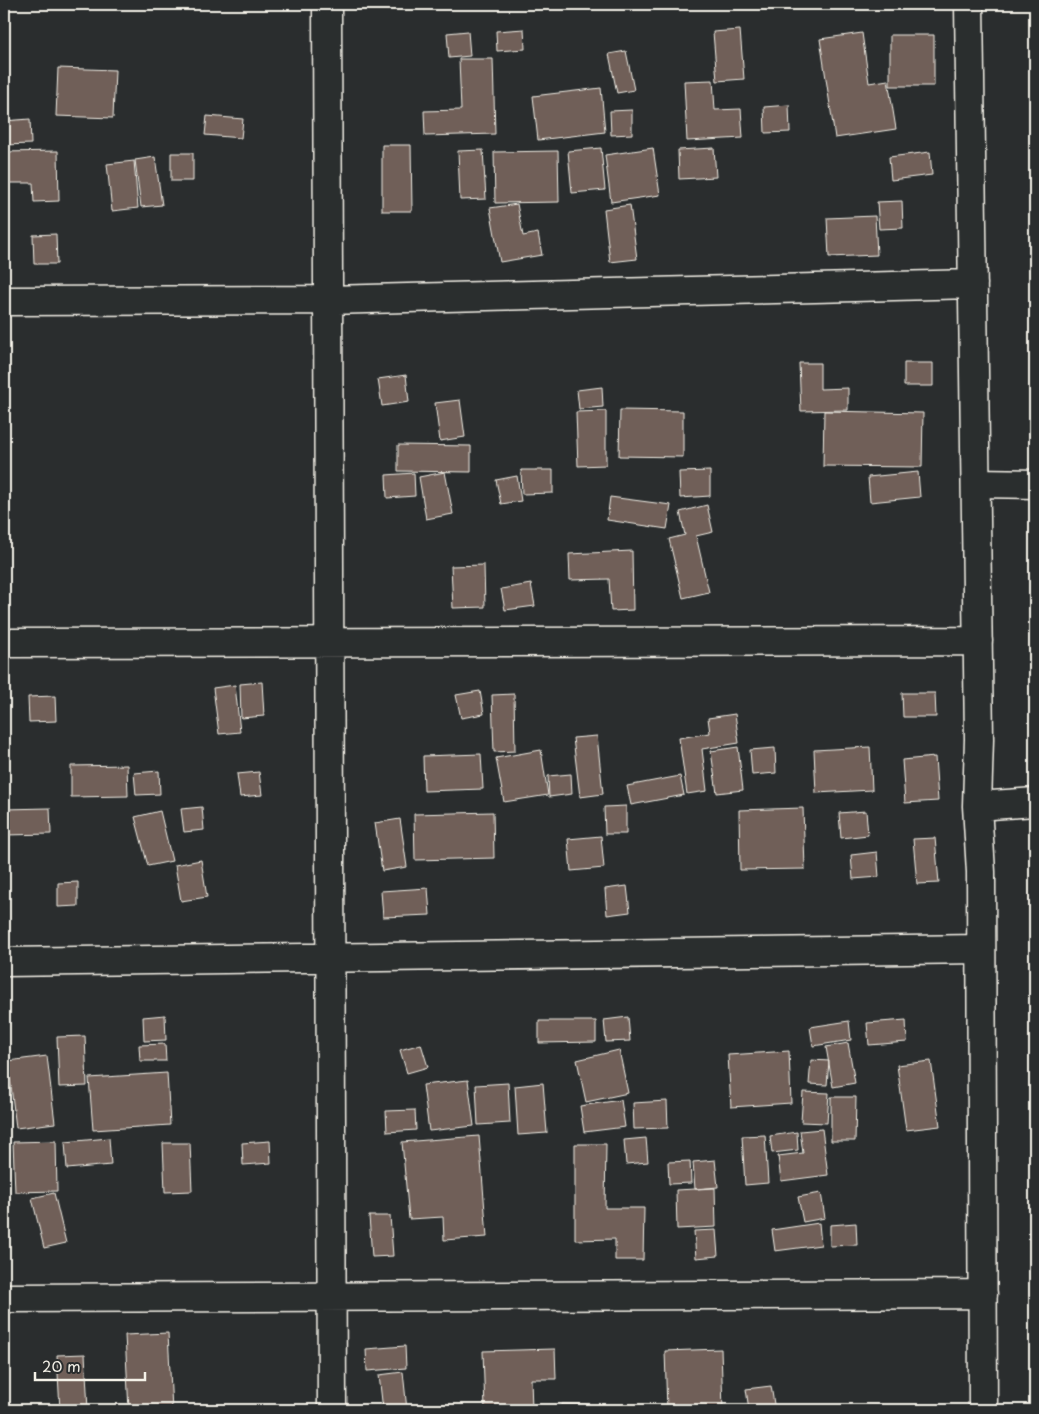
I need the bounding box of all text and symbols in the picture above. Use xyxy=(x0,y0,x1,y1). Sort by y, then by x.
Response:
scale bar xyxy=(35,1349,145,1381)
text: 20 m xyxy=(42,1354,81,1377)

